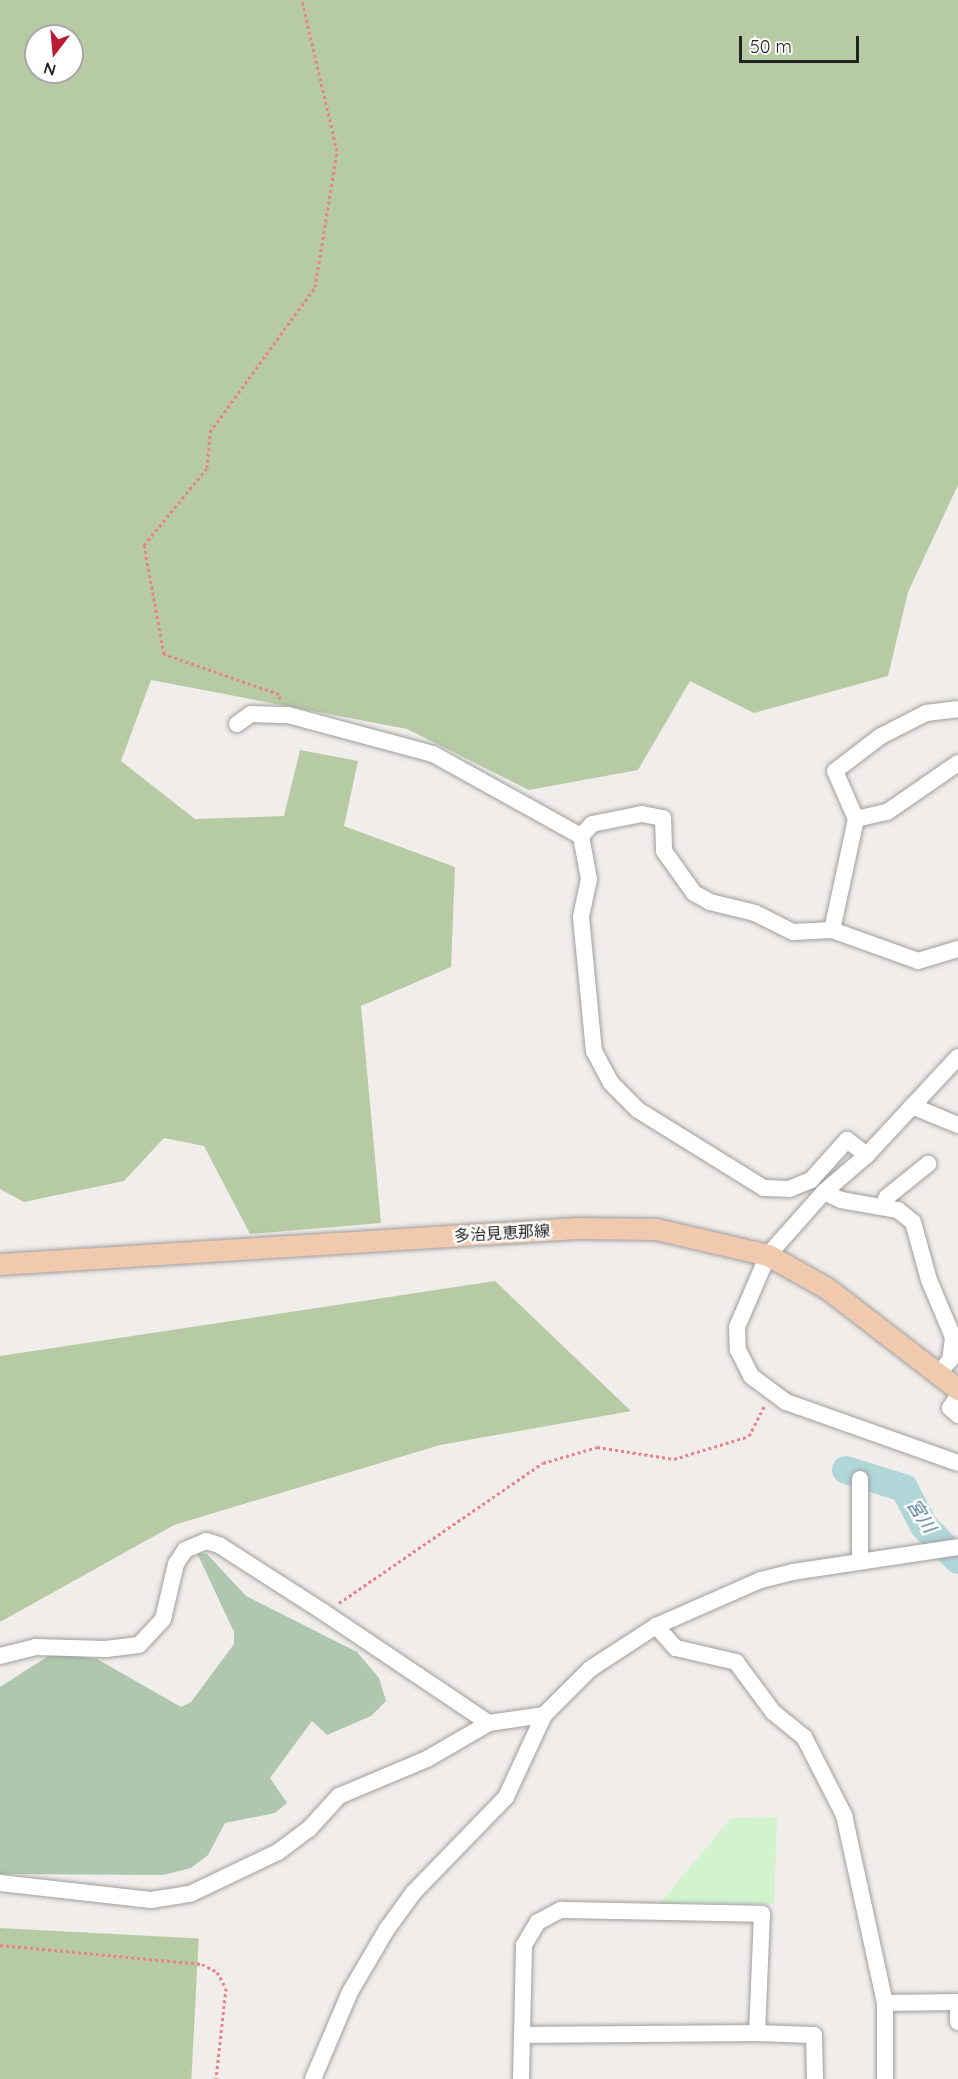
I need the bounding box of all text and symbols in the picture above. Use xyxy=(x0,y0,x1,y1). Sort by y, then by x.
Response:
north arrow xyxy=(24,24,84,84)
scale bar xyxy=(742,24,862,62)
text: 50 m xyxy=(750,35,792,58)
text: N xyxy=(41,58,58,81)
street label: 多治見恵那線 xyxy=(454,1221,550,1245)
water label: 宮川 xyxy=(902,1495,940,1537)

